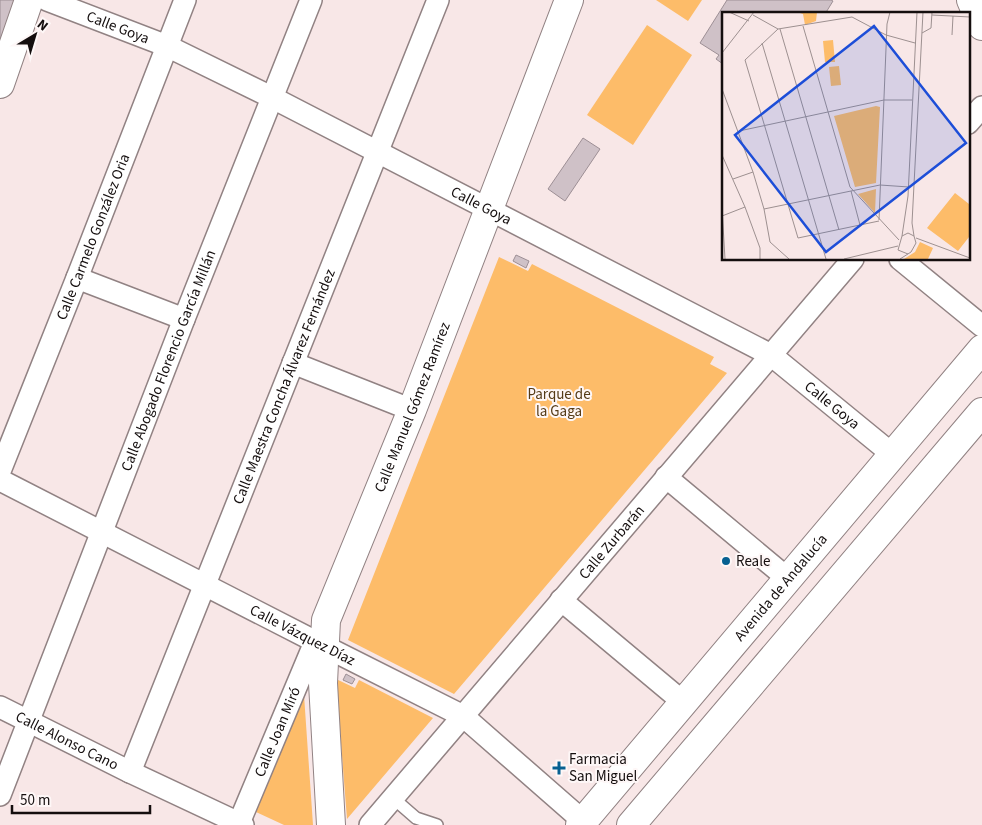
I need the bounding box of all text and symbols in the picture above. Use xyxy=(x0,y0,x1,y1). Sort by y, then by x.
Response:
street label: Calle Goya xyxy=(83,6,152,49)
north arrow xyxy=(10,10,60,60)
inset map xyxy=(722,12,970,260)
text: N xyxy=(33,15,52,36)
street label: Calle Carmelo González Oria xyxy=(51,151,135,323)
street label: Calle Goya xyxy=(447,181,515,230)
street label: Calle Abogado Florencio García Millán xyxy=(116,247,221,474)
street label: Calle Maestra Concha Álvarez Fernández xyxy=(227,266,340,507)
street label: Calle Manuel Gómez Ramírez xyxy=(369,319,455,495)
street label: Calle Goya xyxy=(800,376,864,434)
park label: Parque de la Gaga xyxy=(527,384,591,422)
street label: Calle Zurbarán xyxy=(574,500,649,584)
street label: Avenida de Andalucía xyxy=(729,529,832,646)
place label: Reale xyxy=(736,551,770,572)
marker: Reale xyxy=(720,555,732,567)
street label: Calle Vázquez Díaz xyxy=(246,599,359,671)
street label: Calle Joan Miró xyxy=(249,683,306,780)
street label: Calle Alonso Cano xyxy=(12,706,122,775)
place label: Farmacia San Miguel xyxy=(569,749,638,787)
marker: Farmacia San Miguel xyxy=(553,762,565,774)
scale bar xyxy=(12,782,150,814)
text: 50 m xyxy=(20,790,50,811)

